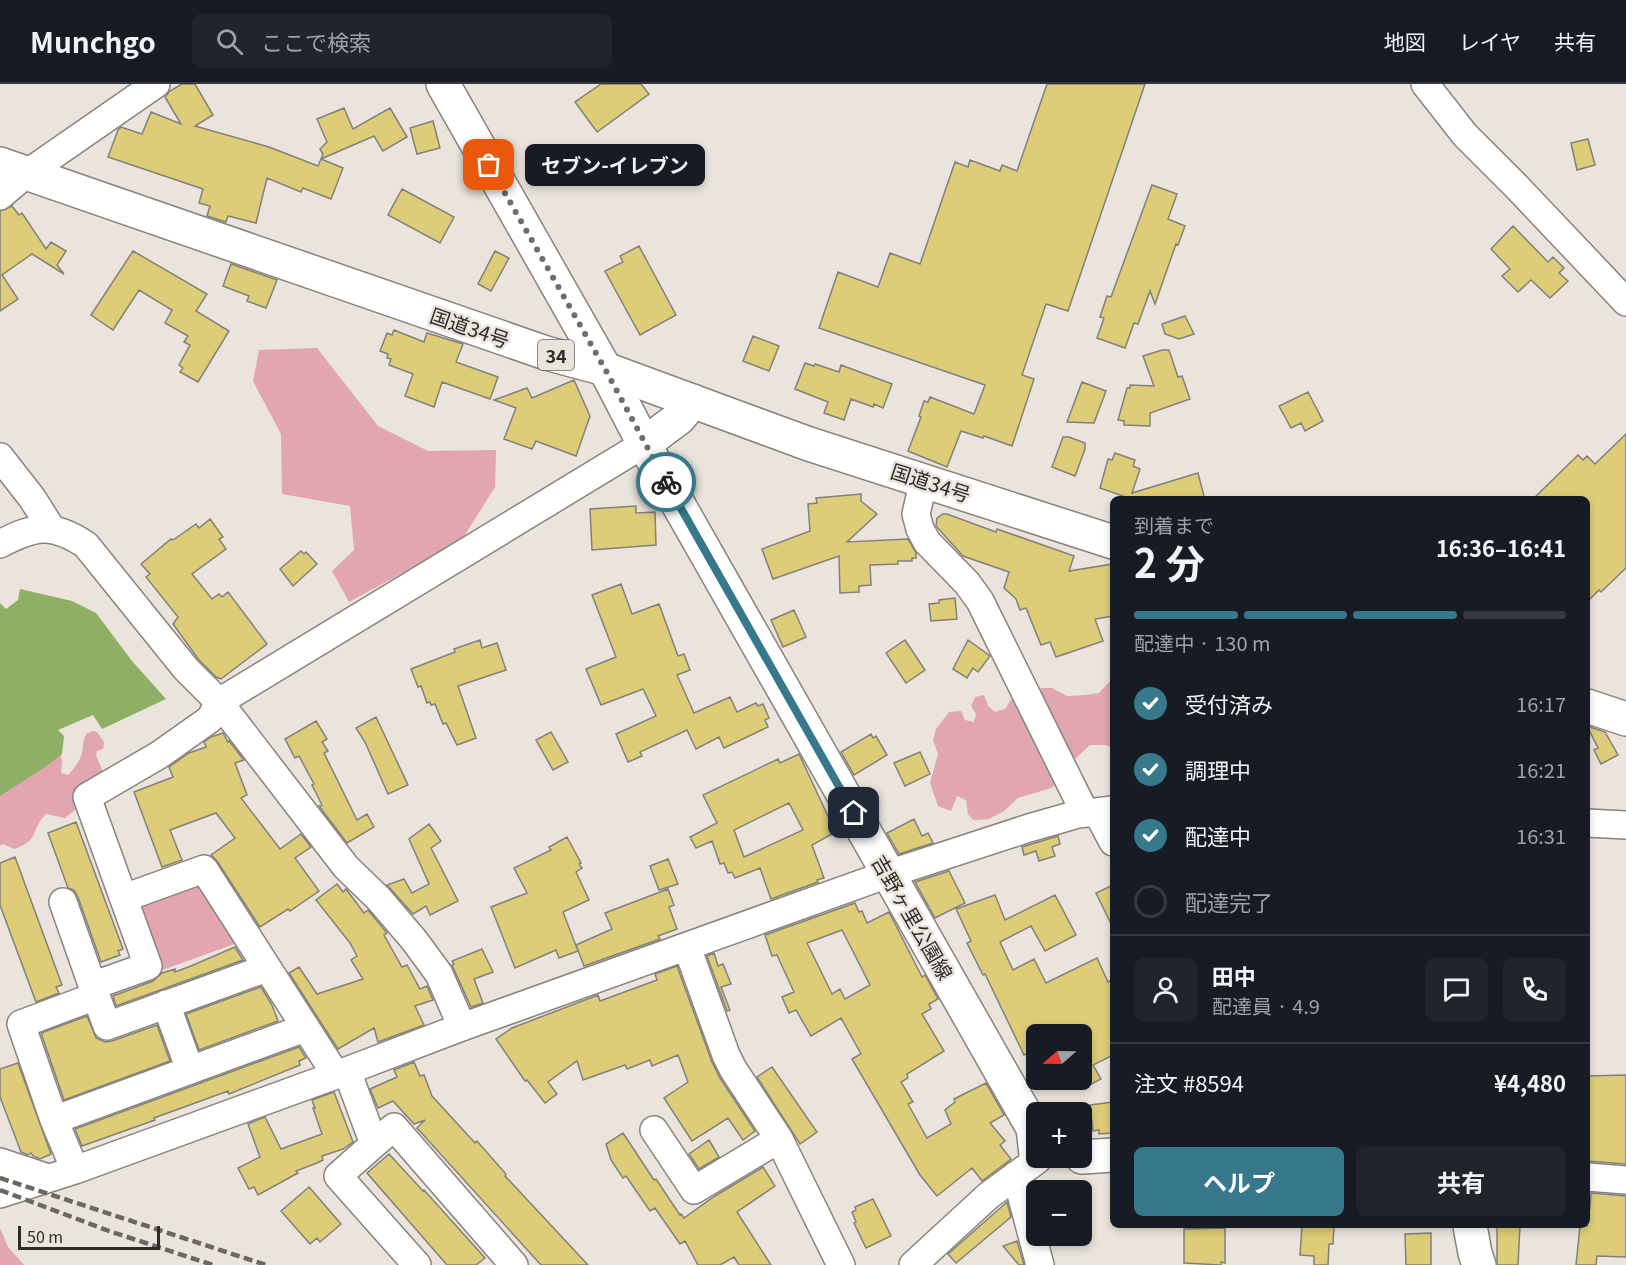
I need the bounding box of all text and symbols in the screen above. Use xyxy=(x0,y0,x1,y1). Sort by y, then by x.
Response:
search box xyxy=(192,14,612,68)
text: Munchgo xyxy=(30,21,156,61)
icon: search xyxy=(213,25,246,58)
text: ここで検索 xyxy=(261,25,371,57)
text: 地図 xyxy=(1384,26,1426,56)
text: レイヤ xyxy=(1459,26,1521,56)
text: 共有 xyxy=(1554,26,1596,56)
pin xyxy=(463,139,514,190)
callout: セブン-イレブン xyxy=(525,144,705,186)
icon: bag xyxy=(472,148,505,181)
text: セブン-イレブン xyxy=(541,150,689,179)
street label: 国道34号 xyxy=(426,300,514,354)
road number: 34 xyxy=(538,340,574,370)
courier xyxy=(636,452,696,512)
street label: 国道34号 xyxy=(887,456,975,508)
icon: bike xyxy=(650,466,683,499)
text: 到着まで xyxy=(1134,510,1214,539)
text: 16:36–16:41 xyxy=(1436,531,1566,563)
text: 2 分 xyxy=(1134,533,1205,589)
text: 配達中 · 130 m xyxy=(1134,628,1270,657)
icon: check xyxy=(1134,687,1167,720)
text: 受付済み xyxy=(1185,687,1273,719)
text: 16:17 xyxy=(1516,689,1566,718)
icon: check xyxy=(1134,753,1167,786)
text: 調理中 xyxy=(1185,753,1251,785)
text: 16:21 xyxy=(1516,755,1566,784)
pin xyxy=(828,787,879,838)
icon: home xyxy=(837,796,870,829)
icon: check xyxy=(1134,819,1167,852)
text: 配達中 xyxy=(1185,819,1251,851)
text: 16:31 xyxy=(1516,821,1566,850)
street label: 吉野ヶ里公園線 xyxy=(865,849,961,985)
text: 配達完了 xyxy=(1185,885,1273,917)
button: person xyxy=(1134,958,1197,1021)
button: chat xyxy=(1425,958,1488,1021)
button: phone xyxy=(1503,958,1566,1021)
text: 田中 xyxy=(1212,959,1256,991)
text: 配達員 · 4.9 xyxy=(1212,991,1320,1020)
north arrow xyxy=(1026,1024,1092,1090)
map controls xyxy=(1026,1024,1092,1246)
text: 注文 #8594 xyxy=(1134,1066,1244,1098)
text: ¥4,480 xyxy=(1494,1066,1566,1098)
button: + xyxy=(1026,1102,1092,1168)
button: ヘルプ xyxy=(1134,1147,1344,1216)
button: 共有 xyxy=(1356,1147,1566,1216)
button: − xyxy=(1026,1180,1092,1246)
scale bar xyxy=(18,1223,160,1250)
text: 50 m xyxy=(27,1224,63,1248)

